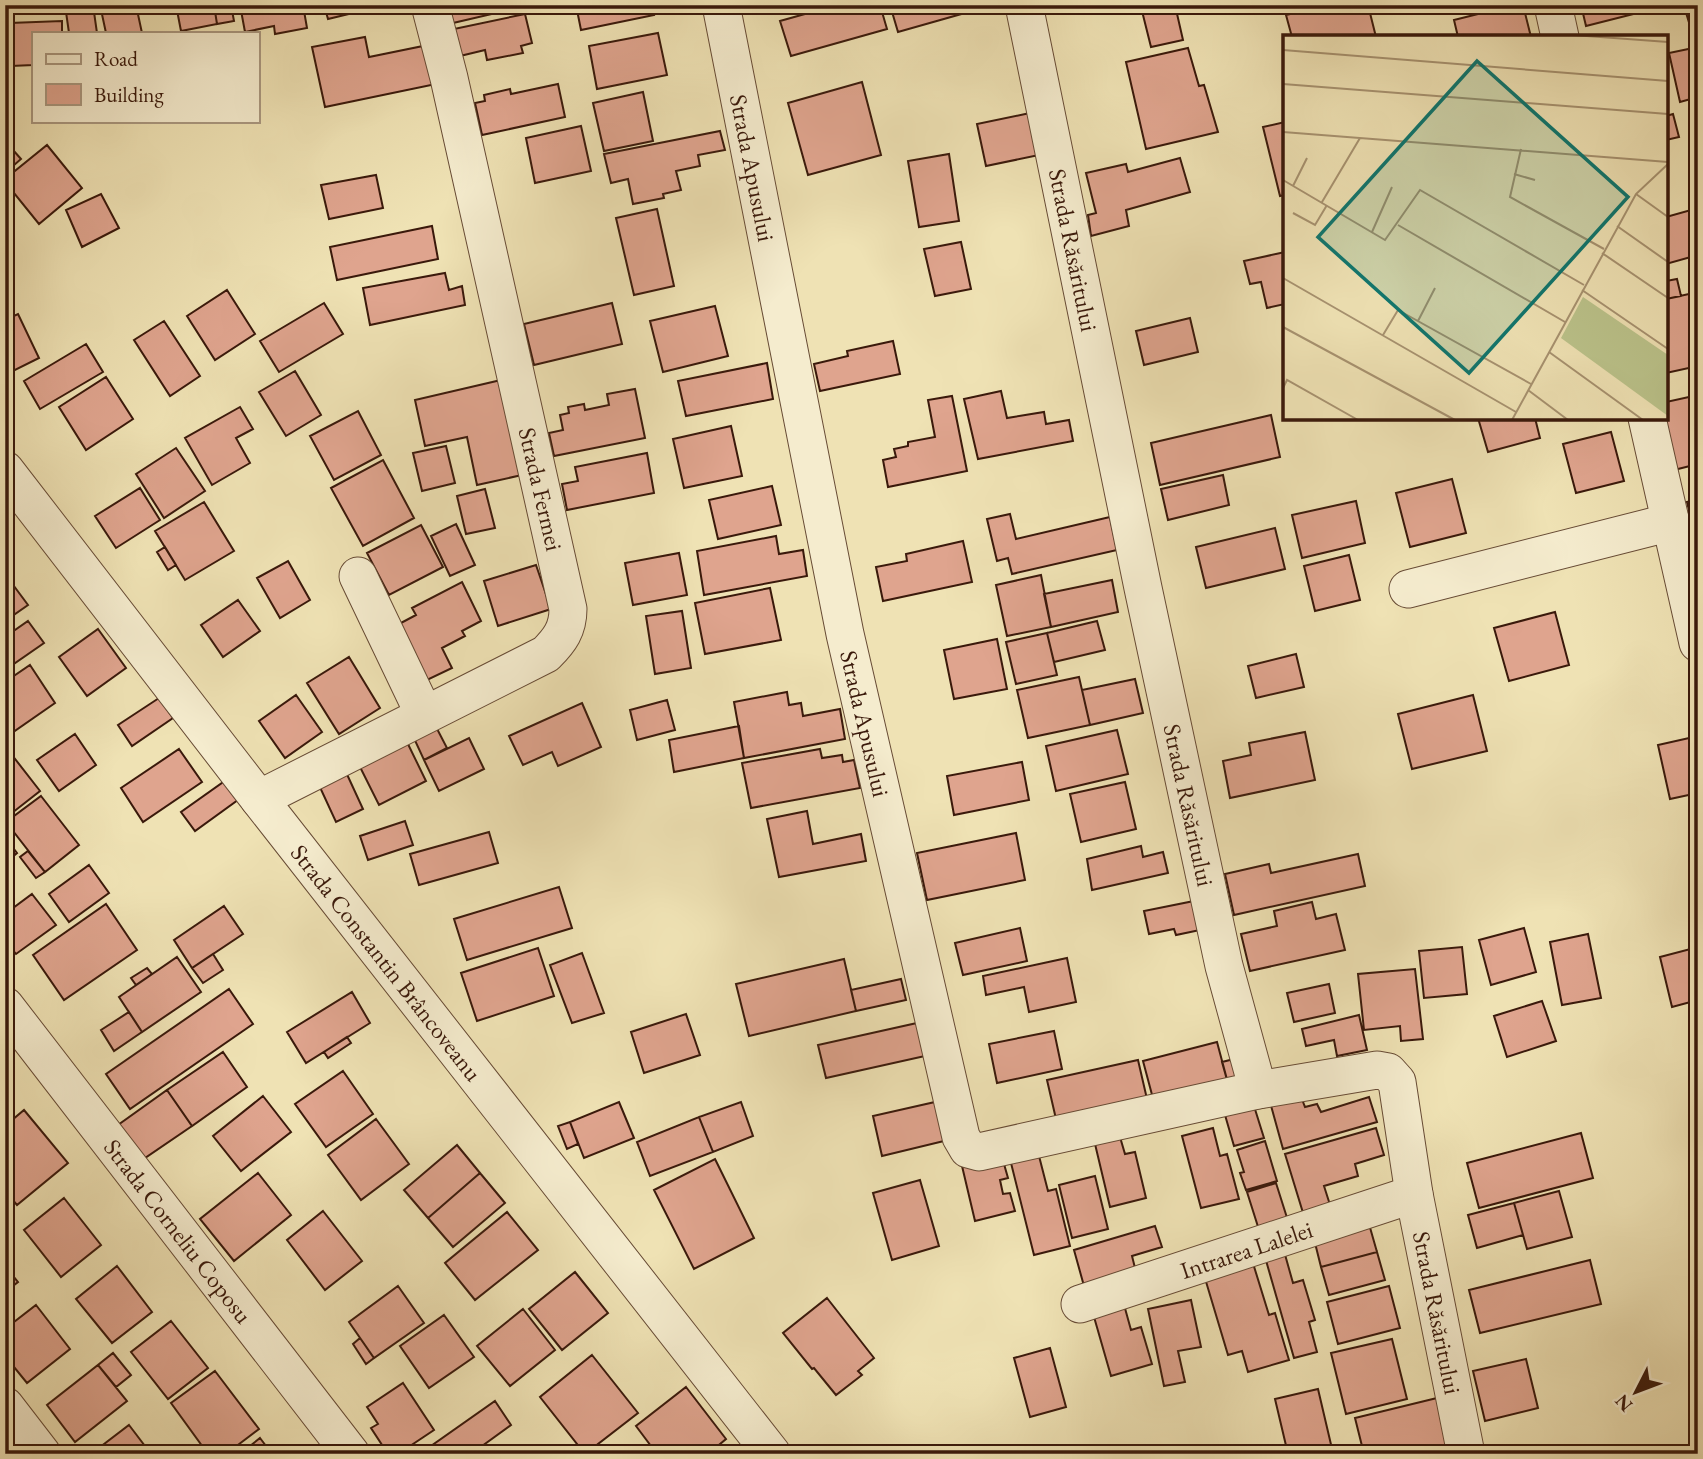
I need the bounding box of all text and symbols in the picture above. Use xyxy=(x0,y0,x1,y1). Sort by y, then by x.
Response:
legend xyxy=(32,32,259,122)
inset map xyxy=(1283,35,1668,420)
text: Road xyxy=(94,45,138,72)
text: Building xyxy=(94,81,164,108)
street label: Strada Apusului xyxy=(723,92,783,244)
street label: Strada Răsăritului xyxy=(1042,166,1106,334)
street label: Strada Fermei xyxy=(512,424,570,554)
street label: Strada Apusului xyxy=(834,647,898,800)
street label: Strada Răsăritului xyxy=(1157,721,1222,889)
street label: Strada Constantin Brâncoveanu xyxy=(284,838,489,1087)
street label: Strada Corneliu Coposu xyxy=(98,1132,260,1329)
street label: Intrarea Lalelei xyxy=(1176,1213,1317,1286)
street label: Strada Răsăritului xyxy=(1406,1229,1469,1397)
north arrow xyxy=(1602,1358,1672,1428)
text: N xyxy=(1609,1388,1638,1417)

